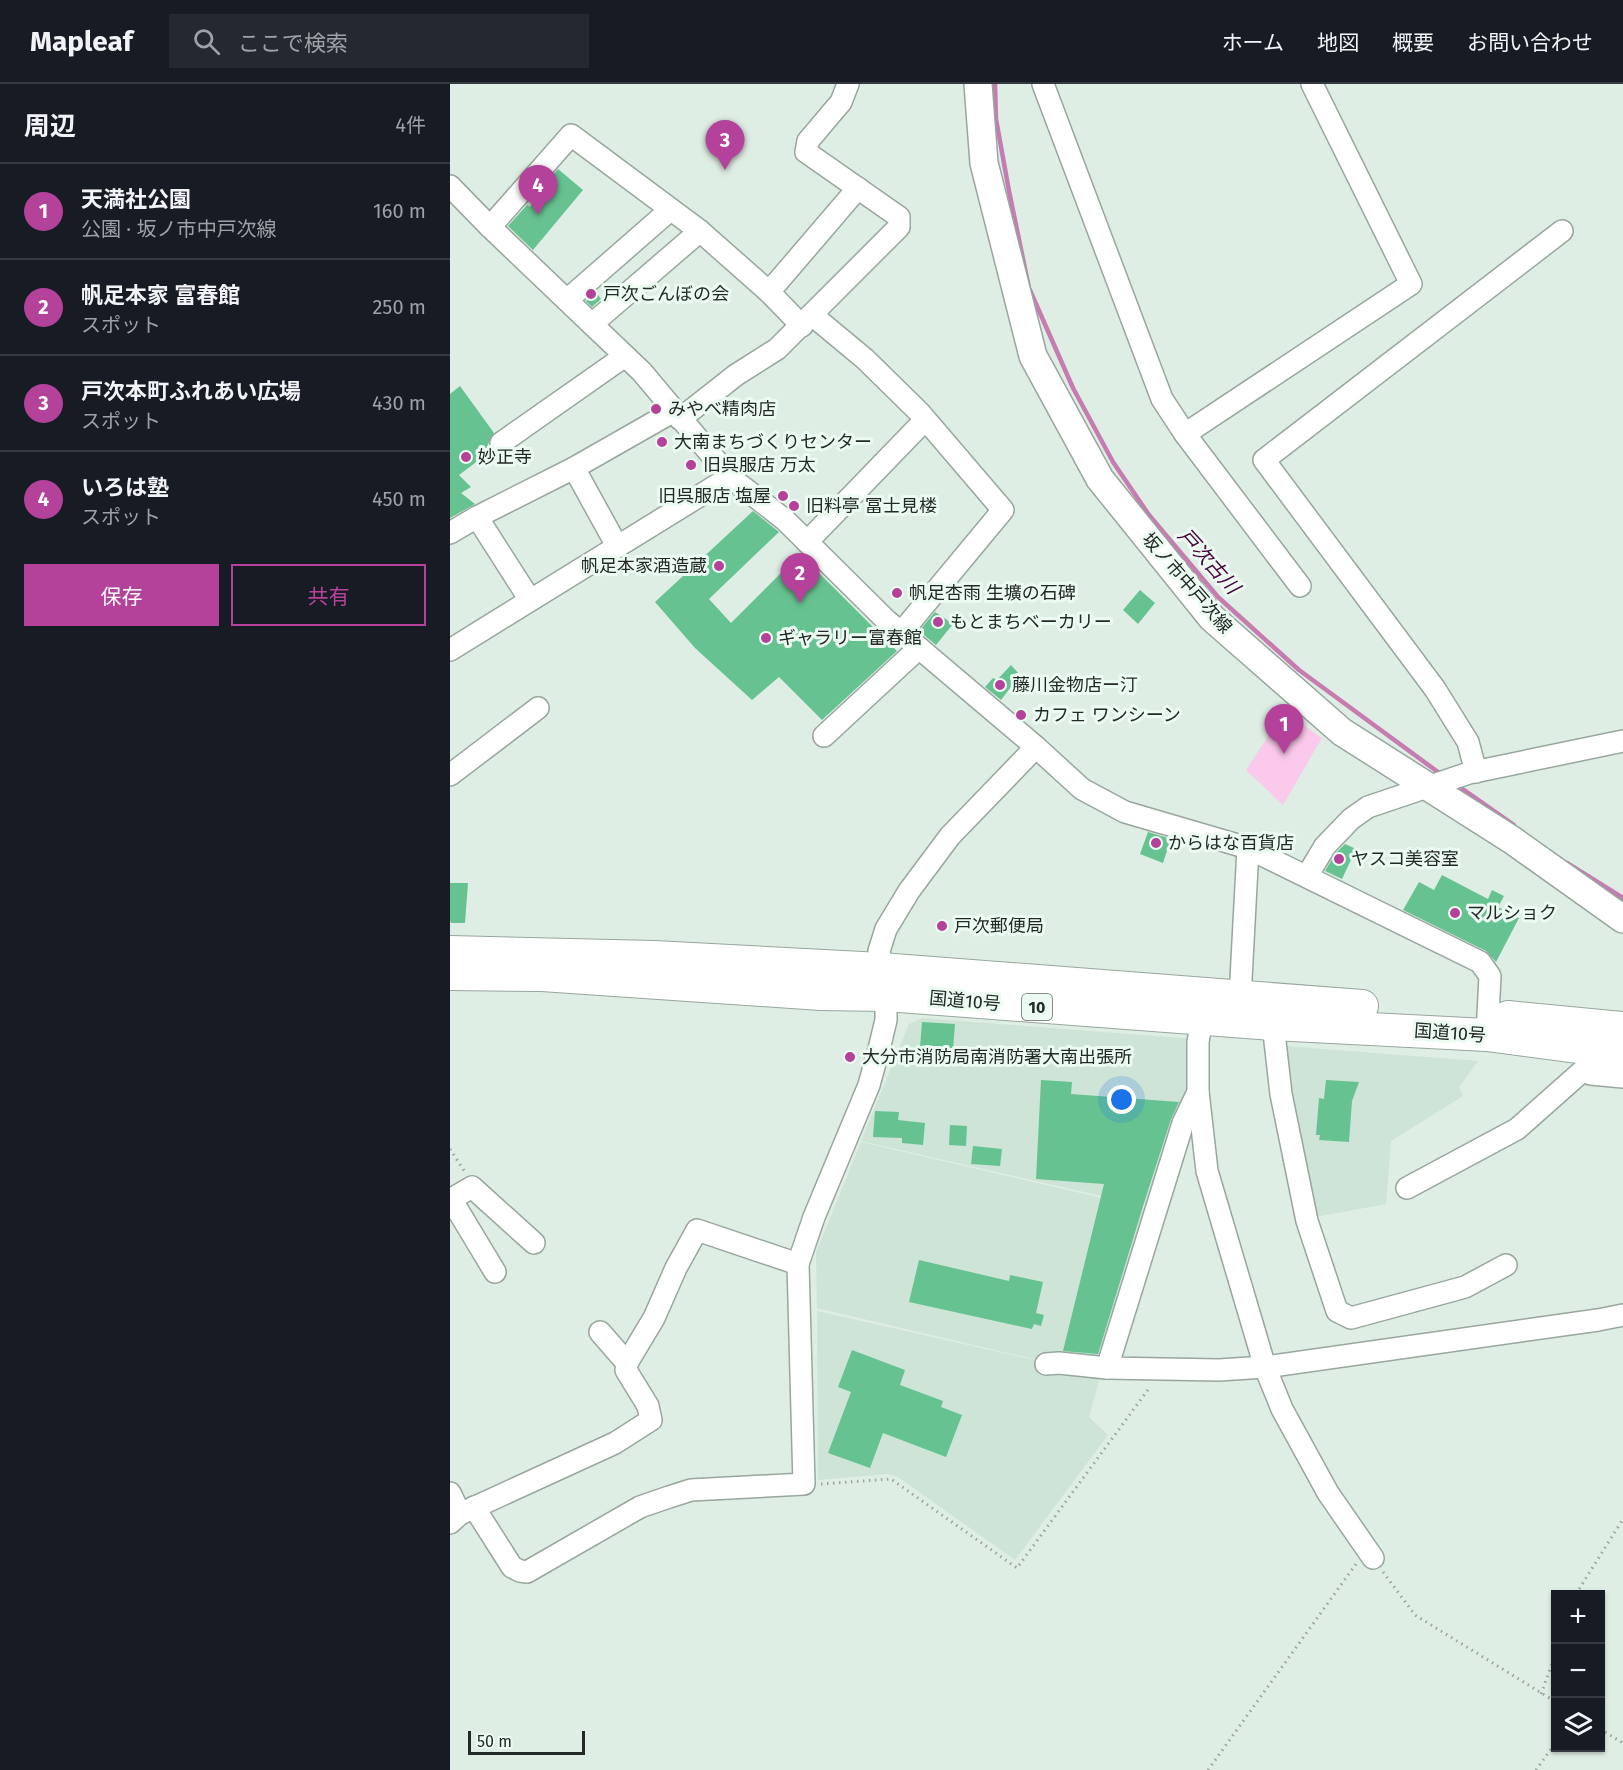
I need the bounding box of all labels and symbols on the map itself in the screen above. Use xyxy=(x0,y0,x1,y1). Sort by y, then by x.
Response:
pin: 3 xyxy=(706,120,744,170)
pin: 4 xyxy=(518,166,557,215)
place label: 戸次ごんぼの会 xyxy=(603,283,729,305)
marker: 戸次ごんぼの会 xyxy=(584,287,598,301)
place label: みやべ精肉店 xyxy=(668,398,776,420)
marker: みやべ精肉店 xyxy=(649,402,663,416)
place label: 大南まちづくりセンター xyxy=(674,431,872,453)
marker: 大南まちづくりセンター xyxy=(655,435,669,449)
place label: 妙正寺 xyxy=(478,446,532,468)
marker: 妙正寺 xyxy=(459,450,473,464)
place label: 旧呉服店 万太 xyxy=(703,454,816,476)
marker: 旧呉服店 万太 xyxy=(684,458,698,472)
place label: 旧呉服店 塩屋 xyxy=(658,485,771,507)
marker: 旧呉服店 塩屋 xyxy=(776,489,790,503)
place label: 旧料亭 冨士見楼 xyxy=(806,495,937,517)
marker: 旧料亭 冨士見楼 xyxy=(787,499,801,513)
water label: 戸次古川 xyxy=(1173,523,1246,600)
street label: 坂ノ市中戸次線 xyxy=(1137,528,1237,638)
pin: 2 xyxy=(780,554,820,603)
place label: 帆足本家酒造蔵 xyxy=(581,555,707,577)
marker: 帆足本家酒造蔵 xyxy=(712,559,726,573)
place label: 帆足杏雨 生壙の石碑 xyxy=(909,582,1076,604)
marker: 帆足杏雨 生壙の石碑 xyxy=(890,586,904,600)
place label: もとまちベーカリー xyxy=(950,611,1112,633)
marker: もとまちベーカリー xyxy=(931,615,945,629)
place label: ギャラリー富春館 xyxy=(778,627,922,649)
marker: ギャラリー富春館 xyxy=(759,631,773,645)
place label: 藤川金物店ー汀 xyxy=(1012,674,1138,696)
marker: 藤川金物店ー汀 xyxy=(993,678,1007,692)
place label: カフェ ワンシーン xyxy=(1033,704,1181,726)
pin: 1 xyxy=(1264,704,1304,754)
marker: カフェ ワンシーン xyxy=(1014,708,1028,722)
place label: からはな百貨店 xyxy=(1168,832,1294,854)
marker: からはな百貨店 xyxy=(1149,836,1163,850)
place label: ヤスコ美容室 xyxy=(1351,848,1459,870)
marker: ヤスコ美容室 xyxy=(1332,852,1346,866)
place label: マルショク xyxy=(1467,902,1557,924)
marker: マルショク xyxy=(1448,906,1462,920)
place label: 戸次郵便局 xyxy=(954,915,1044,937)
marker: 戸次郵便局 xyxy=(935,919,949,933)
street label: 国道10号 xyxy=(928,987,1002,1015)
road number: 10 xyxy=(1022,994,1052,1020)
street label: 国道10号 xyxy=(1413,1020,1487,1046)
place label: 大分市消防局南消防署大南出張所 xyxy=(862,1046,1132,1068)
marker: 大分市消防局南消防署大南出張所 xyxy=(843,1050,857,1064)
your location xyxy=(1107,1085,1136,1114)
scale bar xyxy=(468,1728,585,1756)

